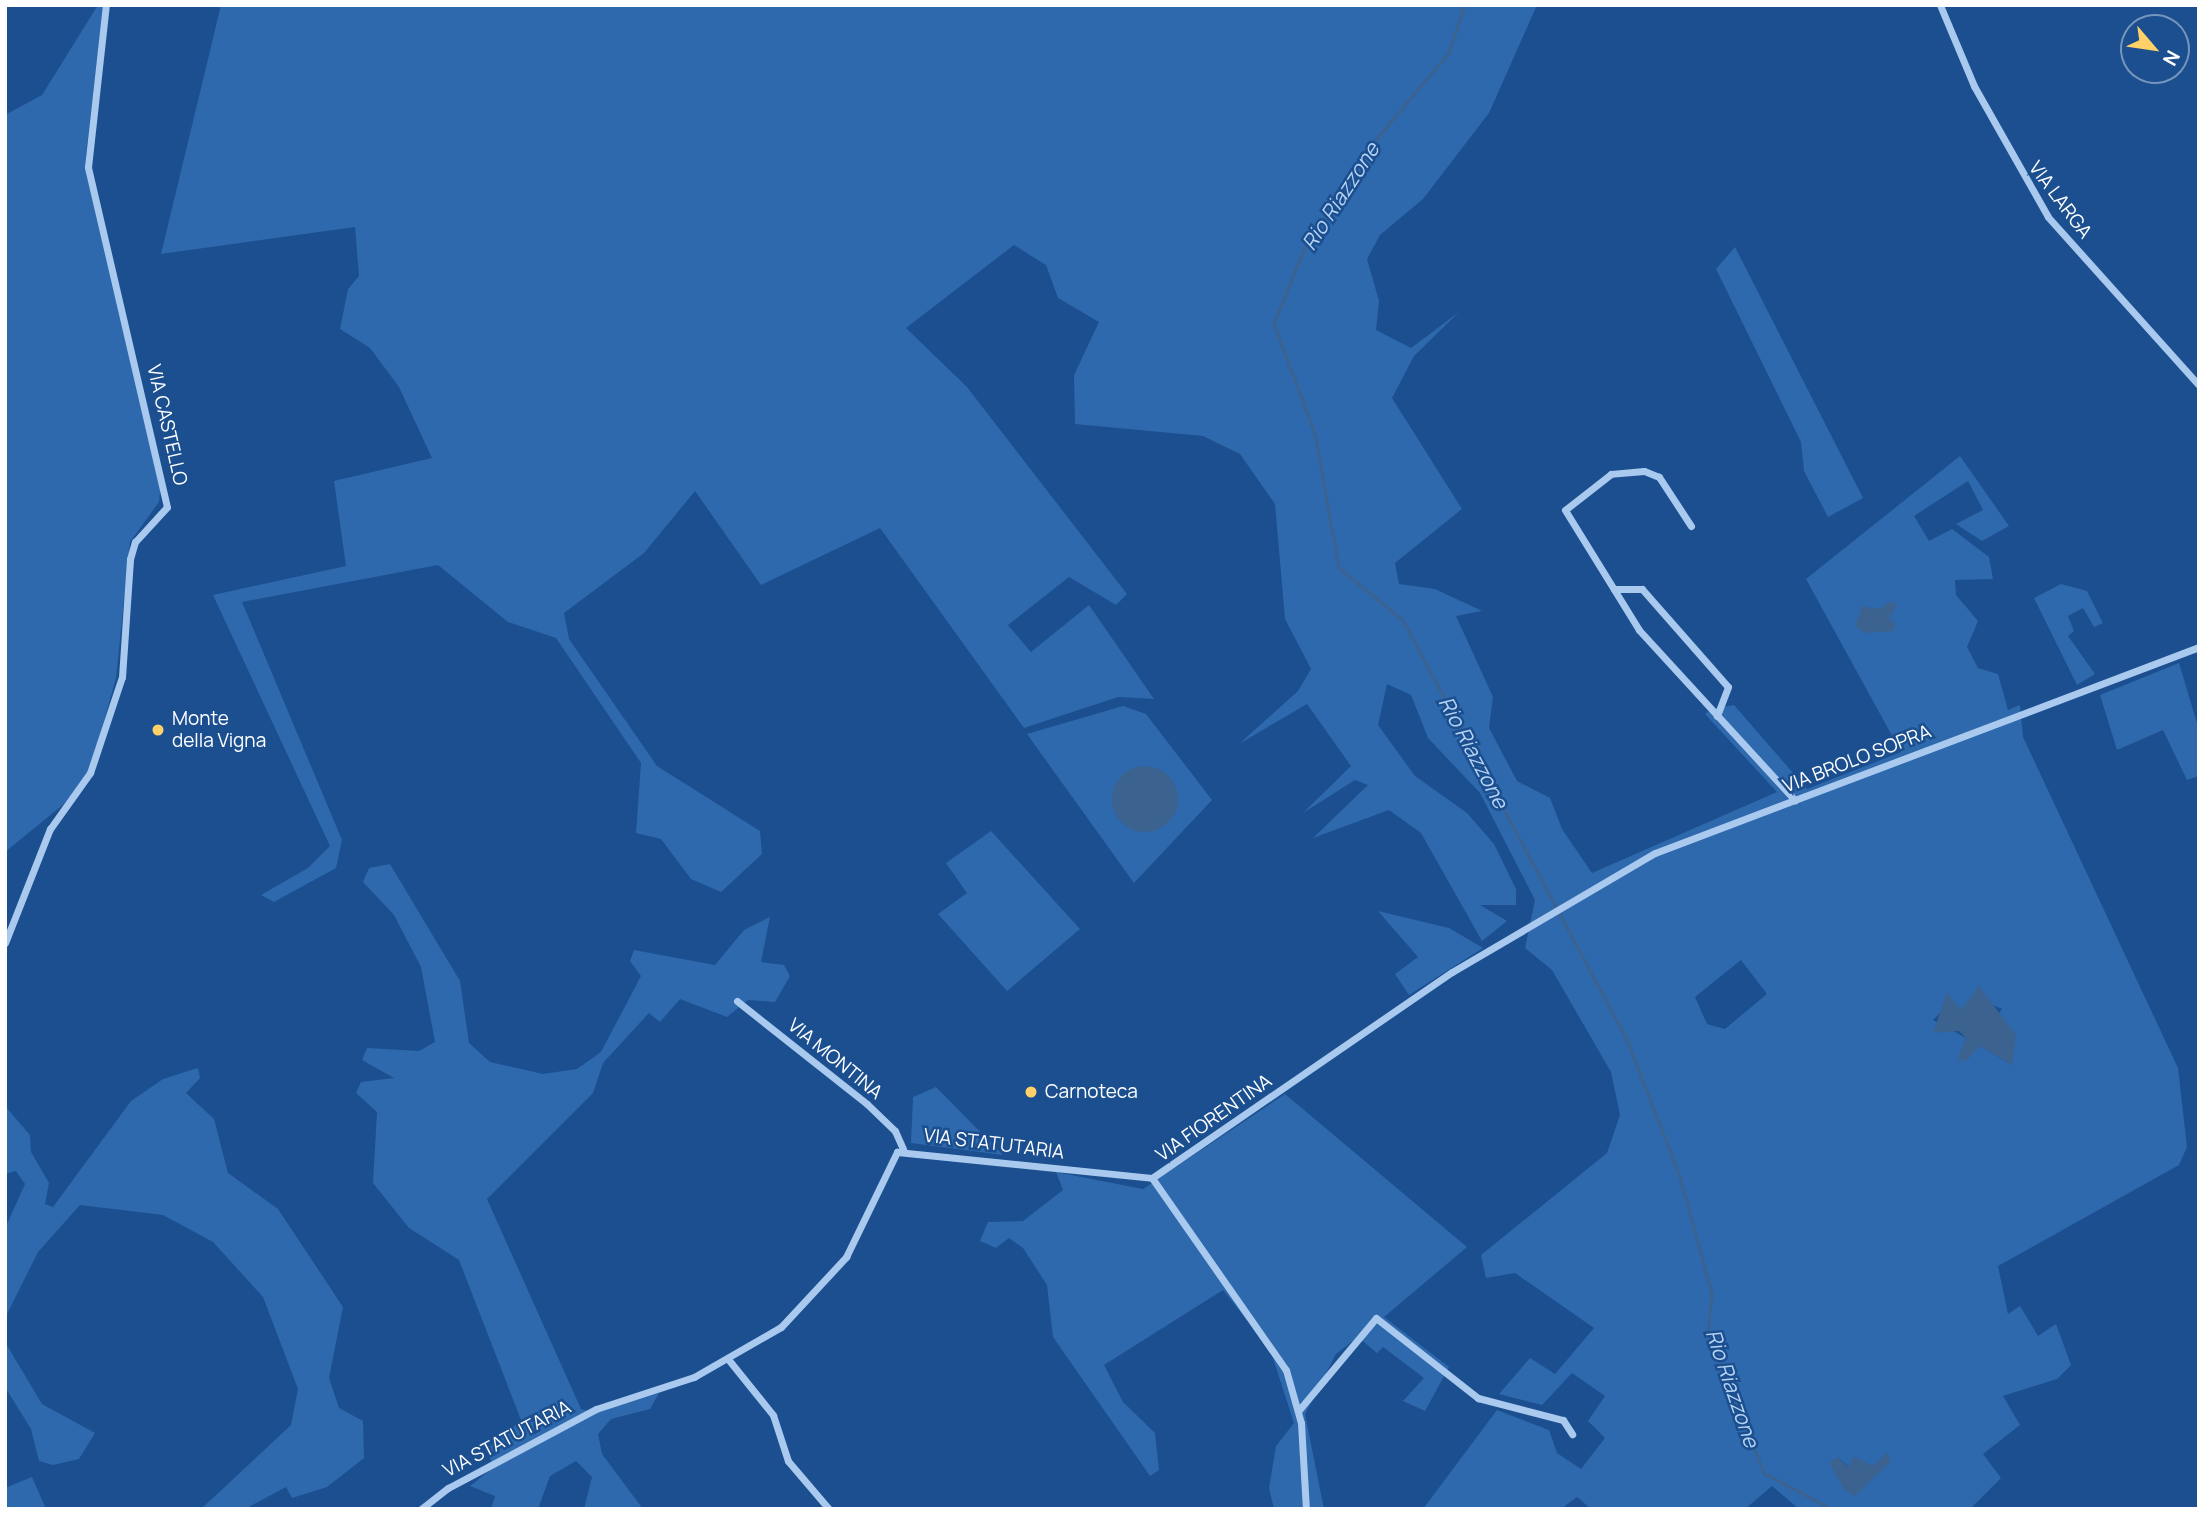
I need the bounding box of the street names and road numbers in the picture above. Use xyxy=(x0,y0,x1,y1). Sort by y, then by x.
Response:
street label: VIA LARGA xyxy=(2024,157,2096,243)
street label: VIA CASTELLO xyxy=(142,362,192,488)
street label: VIA BROLO SOPRA xyxy=(1780,720,1934,798)
street label: VIA MONTINA xyxy=(783,1014,887,1104)
street label: VIA FIORENTINA xyxy=(1152,1070,1276,1166)
street label: VIA STATUTARIA xyxy=(922,1124,1066,1164)
street label: VIA STATUTARIA xyxy=(439,1396,575,1482)

